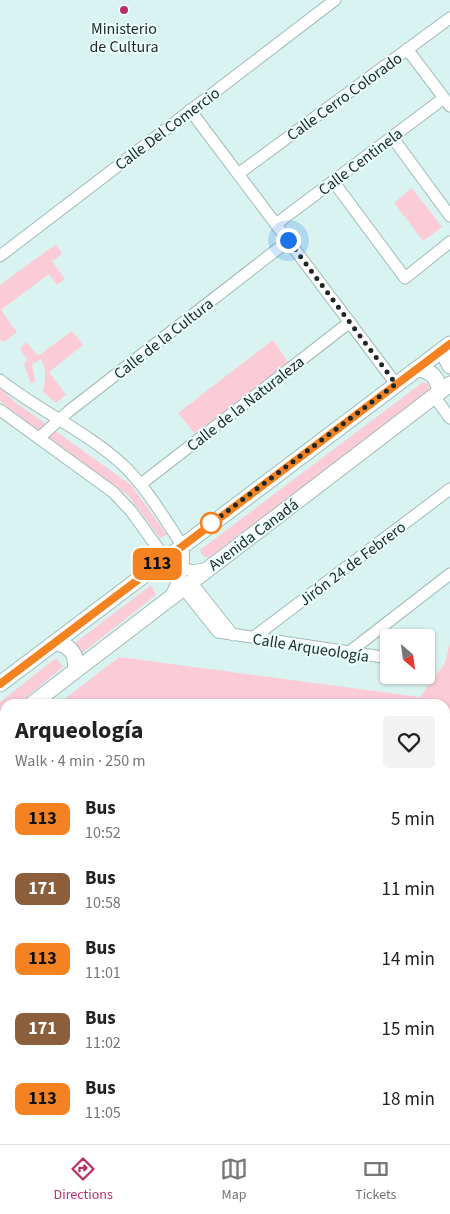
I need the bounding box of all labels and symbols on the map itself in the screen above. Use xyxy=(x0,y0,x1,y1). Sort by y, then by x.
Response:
marker: Ministerio de Cultura xyxy=(118,4,130,16)
place label: Ministerio de Cultura xyxy=(89,18,159,58)
street label: Calle Cerro Colorado xyxy=(282,47,407,146)
street label: Calle Del Comercio xyxy=(111,82,224,175)
street label: Calle Centinela xyxy=(314,123,407,201)
your location xyxy=(276,228,301,253)
street label: Calle de la Cultura xyxy=(109,293,218,385)
street label: Calle de la Naturaleza xyxy=(182,351,309,457)
street label: Avenida Canadá xyxy=(204,494,303,576)
unlabelled marker xyxy=(200,512,222,534)
street label: Jirón 24 de Febrero xyxy=(295,516,411,611)
line badge: 113 xyxy=(128,548,186,580)
street label: Calle Arqueología xyxy=(251,628,371,668)
north arrow xyxy=(380,629,435,684)

